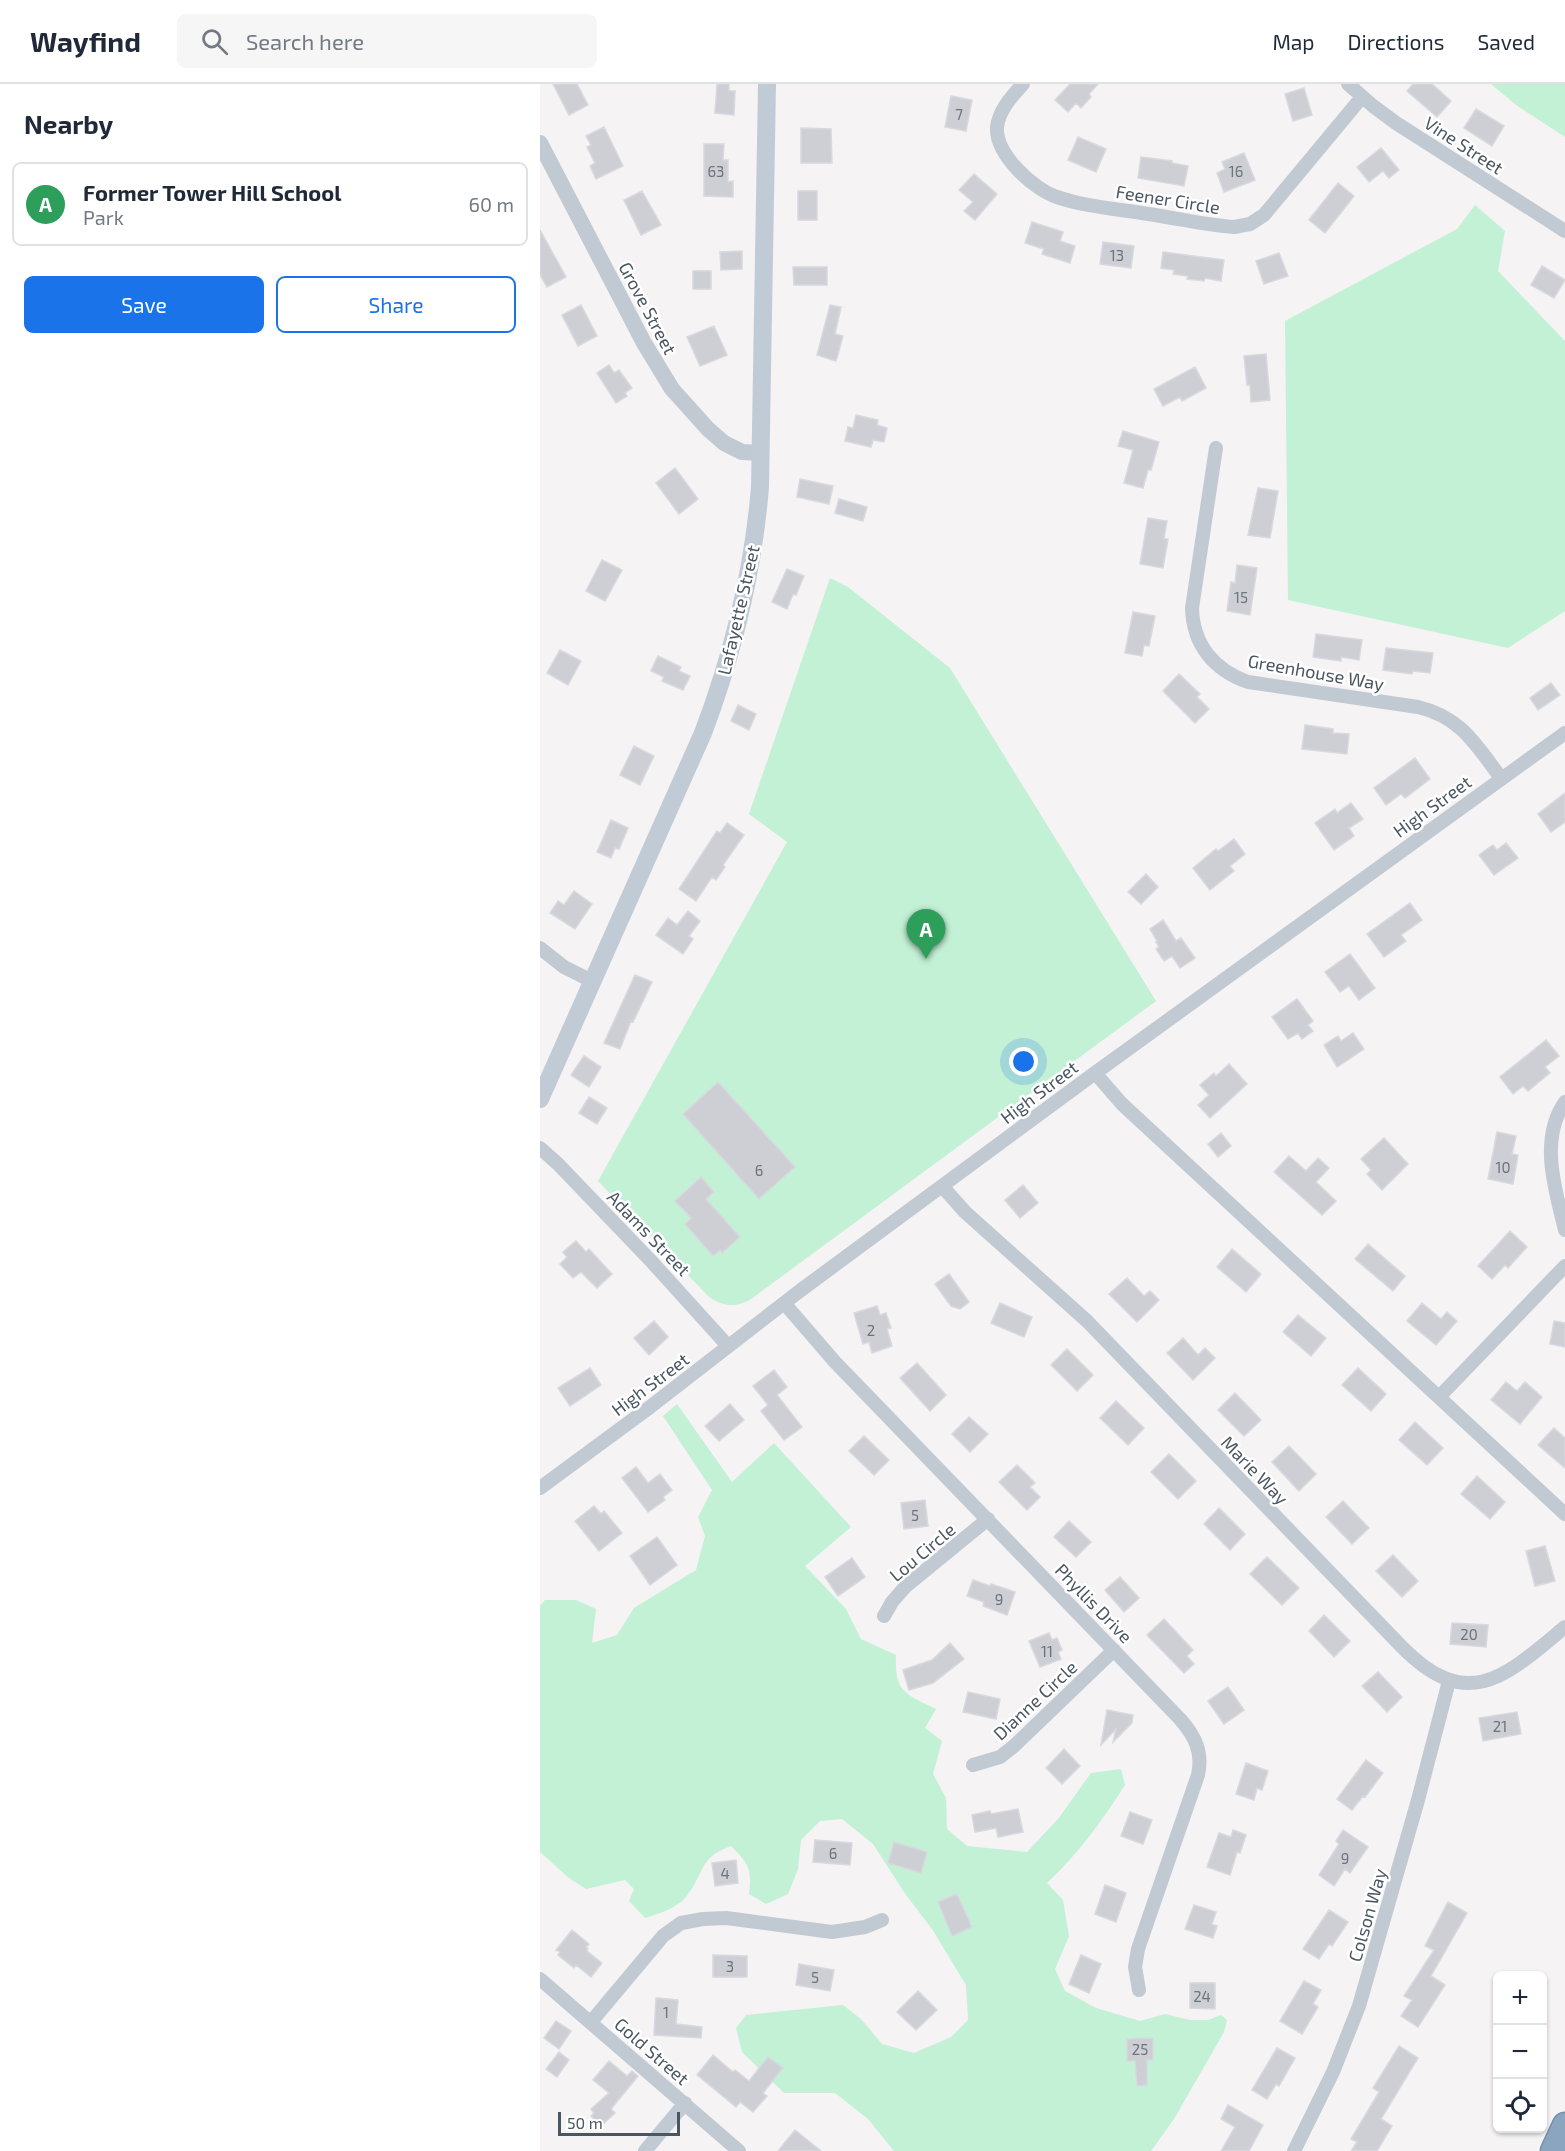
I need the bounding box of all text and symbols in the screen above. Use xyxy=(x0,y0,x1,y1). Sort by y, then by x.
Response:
search box xyxy=(177,14,597,68)
text: Wayfind xyxy=(30,24,141,58)
icon: search xyxy=(198,25,231,58)
text: Search here xyxy=(246,28,364,54)
text: Map xyxy=(1272,29,1315,54)
text: Directions xyxy=(1348,29,1444,54)
text: Saved xyxy=(1477,29,1535,54)
house number: 7 xyxy=(955,105,963,123)
text: Nearby xyxy=(24,108,113,139)
street label: Vine Street xyxy=(1420,111,1508,179)
house number: 63 xyxy=(708,162,724,180)
house number: 16 xyxy=(1229,162,1243,180)
text: Former Tower Hill School xyxy=(83,179,341,205)
street label: Feener Circle xyxy=(1114,180,1222,218)
text: A xyxy=(39,192,52,216)
text: 60 m xyxy=(469,192,514,216)
text: Park xyxy=(83,205,124,229)
house number: 13 xyxy=(1110,246,1124,264)
street label: Grove Street xyxy=(614,258,682,358)
button: Save xyxy=(24,276,264,333)
button: Share xyxy=(276,276,516,333)
street label: Lafayette Street xyxy=(712,543,764,677)
house number: 15 xyxy=(1234,588,1248,606)
street label: Greenhouse Way xyxy=(1246,649,1386,695)
street label: High Street xyxy=(1389,770,1475,842)
pin: A xyxy=(906,910,946,959)
your location xyxy=(1009,1047,1038,1076)
street label: High Street xyxy=(996,1056,1082,1128)
house number: 10 xyxy=(1495,1158,1511,1176)
house number: 6 xyxy=(755,1161,763,1179)
street label: Adams Street xyxy=(603,1186,695,1280)
house number: 2 xyxy=(867,1321,875,1339)
street label: High Street xyxy=(607,1348,693,1420)
street label: Marie Way xyxy=(1217,1431,1293,1509)
house number: 5 xyxy=(911,1506,919,1524)
street label: Lou Circle xyxy=(885,1518,959,1586)
street label: Phyllis Drive xyxy=(1051,1559,1137,1647)
house number: 9 xyxy=(995,1590,1003,1608)
house number: 20 xyxy=(1460,1625,1478,1643)
house number: 11 xyxy=(1041,1642,1053,1660)
street label: Dianne Circle xyxy=(989,1656,1081,1744)
house number: 21 xyxy=(1493,1717,1507,1735)
house number: 6 xyxy=(829,1844,837,1862)
house number: 9 xyxy=(1341,1849,1349,1867)
house number: 4 xyxy=(720,1864,730,1882)
street label: Colson Way xyxy=(1343,1866,1391,1964)
house number: 3 xyxy=(726,1957,734,1975)
house number: 5 xyxy=(811,1968,819,1986)
map controls xyxy=(1493,1971,1547,2133)
button: + xyxy=(1493,1971,1547,2025)
house number: 24 xyxy=(1193,1987,1211,2005)
house number: 1 xyxy=(663,2003,669,2021)
street label: Gold Street xyxy=(610,2013,694,2089)
button: − xyxy=(1493,2025,1547,2079)
house number: 25 xyxy=(1132,2040,1148,2058)
button: locate xyxy=(1493,2079,1547,2133)
scale bar xyxy=(558,2109,680,2136)
text: 50 m xyxy=(567,2113,603,2132)

